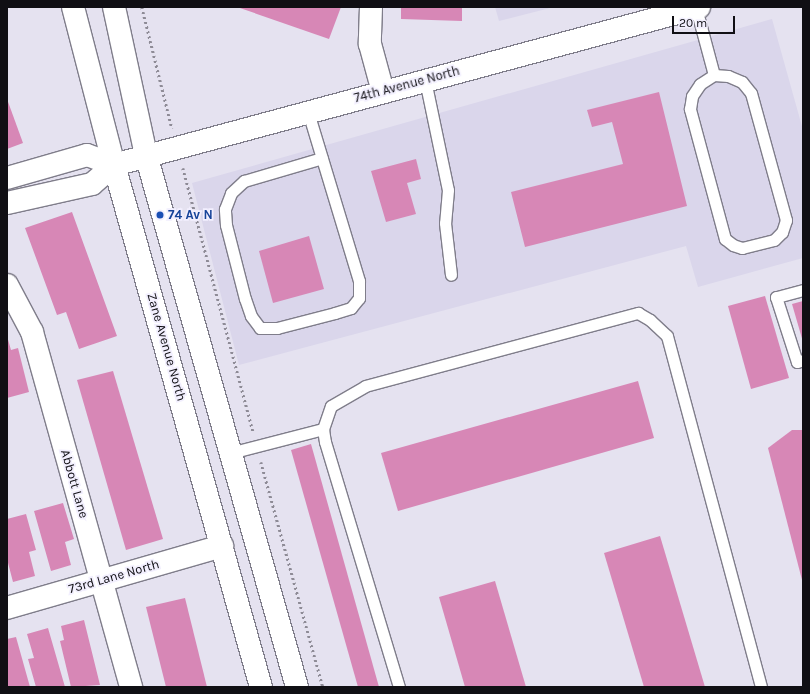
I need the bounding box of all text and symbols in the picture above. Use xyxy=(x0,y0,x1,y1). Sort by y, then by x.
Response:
scale bar xyxy=(674,8,737,34)
text: 20 m xyxy=(679,16,707,30)
street label: 74th Avenue North xyxy=(353,63,461,107)
place label: 74 Av N xyxy=(168,207,213,223)
marker: 74 Av N xyxy=(155,210,165,220)
street label: Zane Avenue North xyxy=(143,291,189,403)
street label: Abbott Lane xyxy=(57,448,91,520)
street label: 73rd Lane North xyxy=(67,557,161,597)

